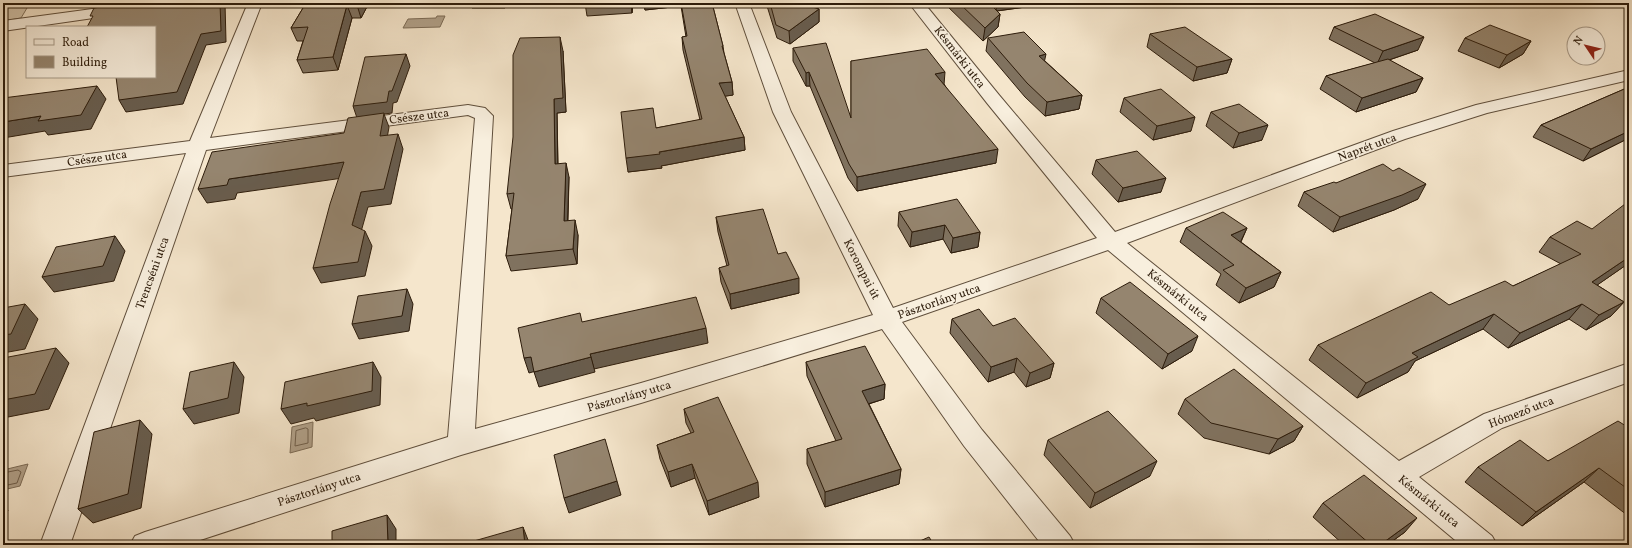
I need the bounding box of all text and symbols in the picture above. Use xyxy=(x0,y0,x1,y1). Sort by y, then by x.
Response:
street label: Késmárki utca xyxy=(930,23,989,92)
legend xyxy=(26,26,156,78)
north arrow xyxy=(1566,26,1606,66)
text: N xyxy=(1571,34,1587,49)
text: Road xyxy=(62,35,89,51)
text: Building xyxy=(62,55,107,71)
street label: Csésze utca xyxy=(388,105,450,129)
street label: Naprét utca xyxy=(1336,130,1399,166)
street label: Csésze utca xyxy=(66,147,128,171)
street label: Trencséni utca xyxy=(132,235,173,312)
street label: Korompai út xyxy=(839,236,883,302)
street label: Késmárki utca xyxy=(1143,266,1212,326)
street label: Pásztorlány utca xyxy=(896,280,983,324)
street label: Pásztorlány utca xyxy=(585,377,673,417)
street label: Hómező utca xyxy=(1486,393,1556,433)
street label: Pásztorlány utca xyxy=(276,469,363,511)
street label: Késmárki utca xyxy=(1394,472,1463,532)

